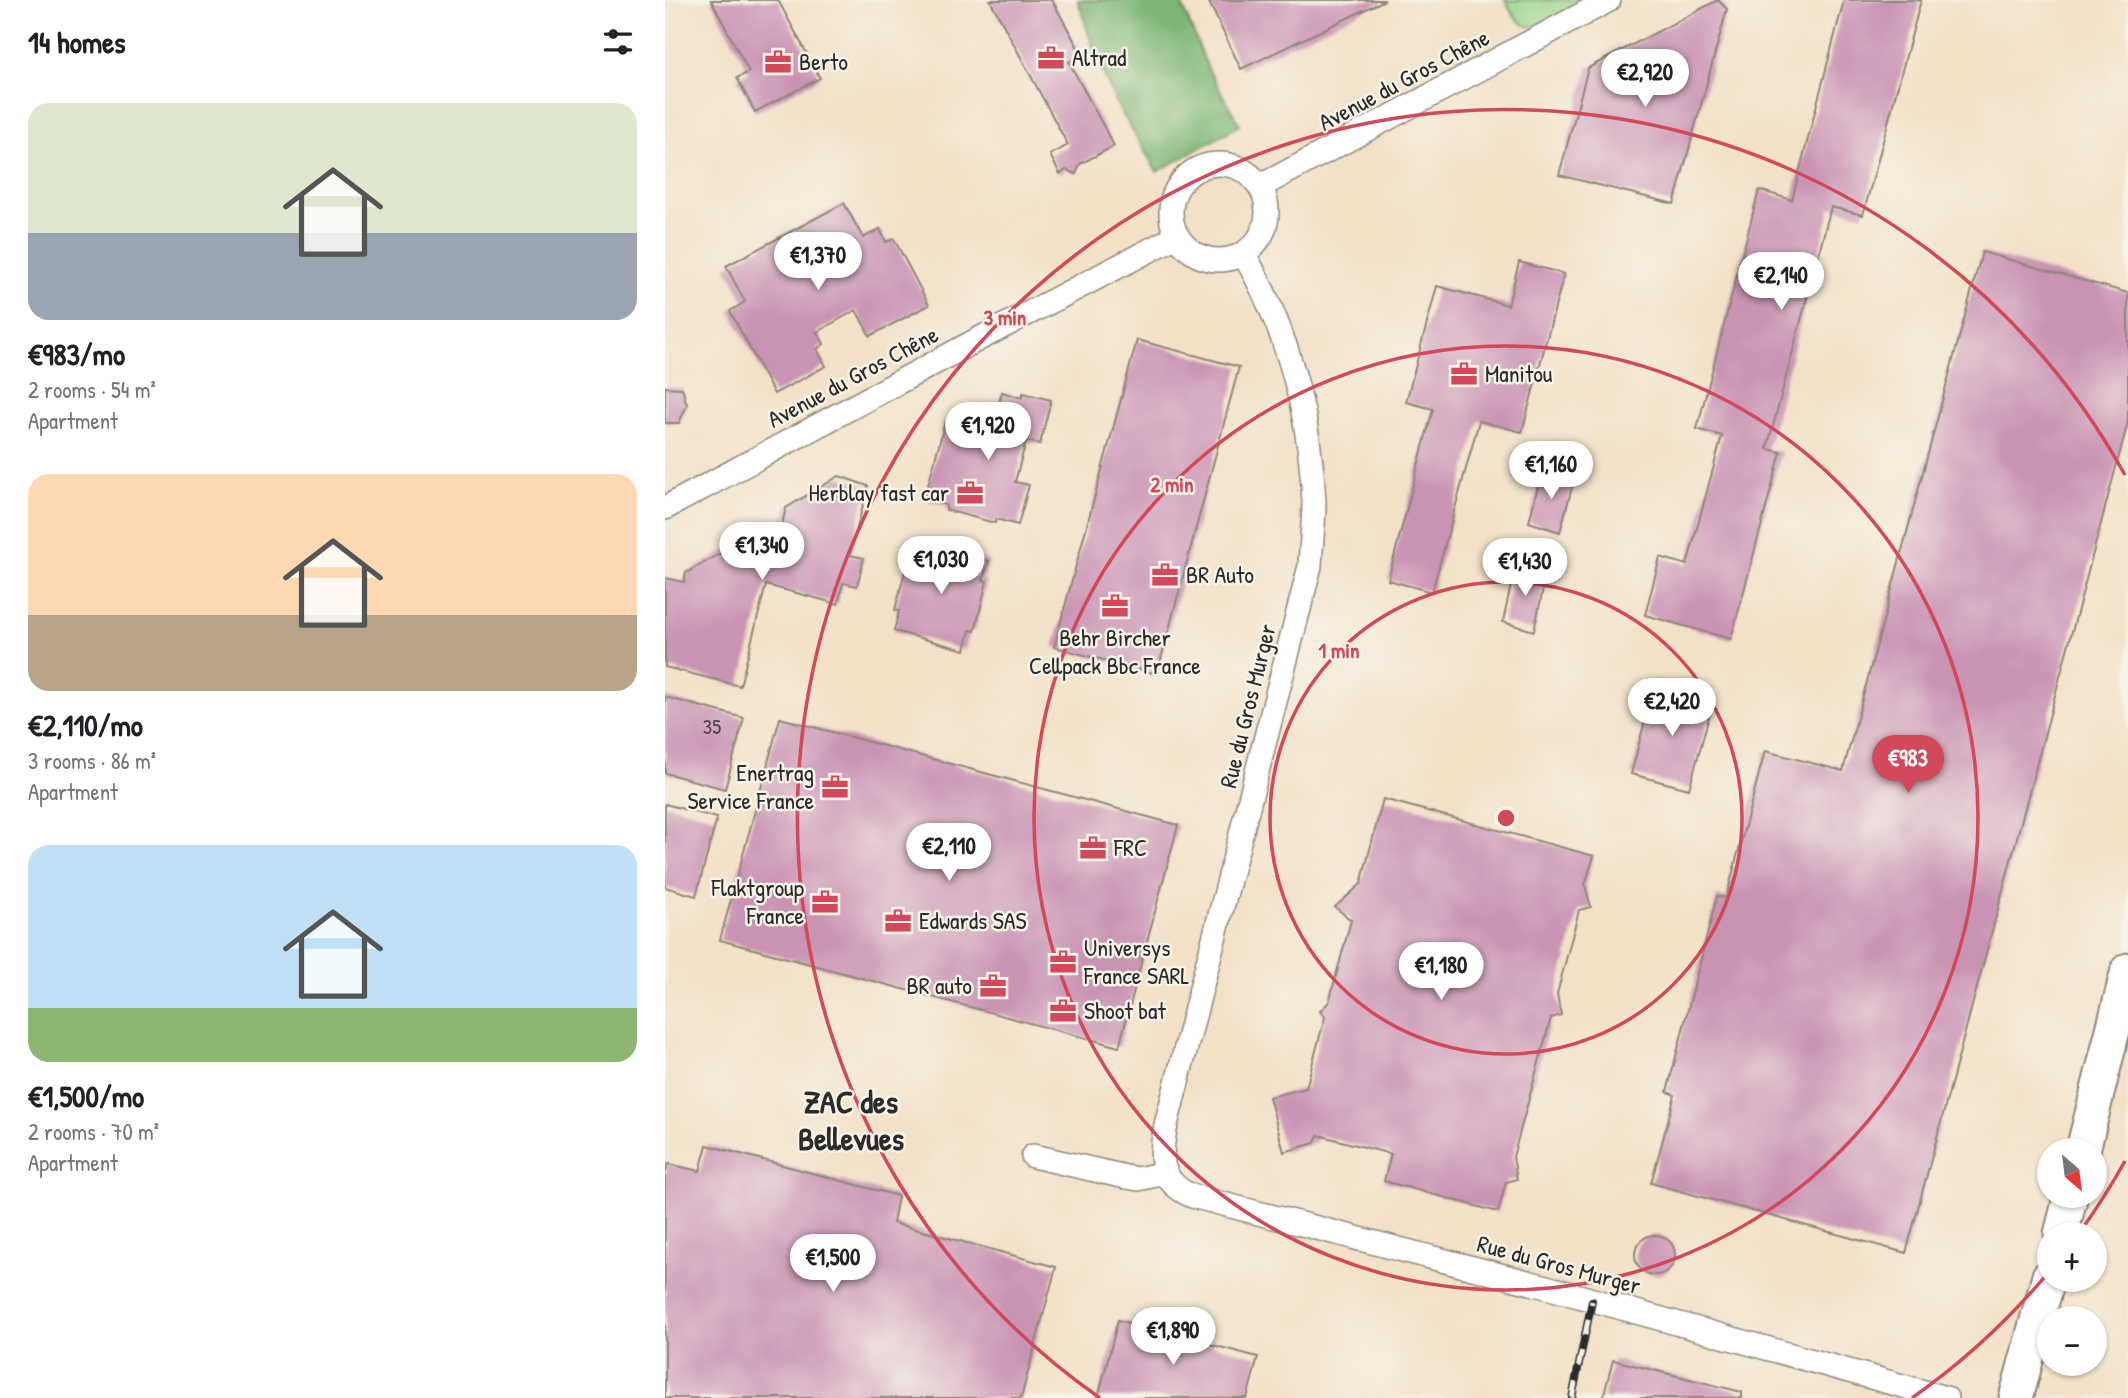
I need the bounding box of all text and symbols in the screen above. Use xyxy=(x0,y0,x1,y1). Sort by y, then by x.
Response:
street label: Avenue du Gros Chêne xyxy=(1312,20,1495,138)
text: 14 homes xyxy=(28,22,126,62)
icon: filters xyxy=(599,23,637,61)
place label: Altrad xyxy=(1072,41,1126,73)
office icon: Altrad xyxy=(1036,43,1066,73)
place label: Berto xyxy=(799,45,848,77)
office icon: Berto xyxy=(763,47,793,77)
pin: €2,920 xyxy=(1588,50,1702,109)
text: €2,920 xyxy=(1617,56,1673,87)
icon: home xyxy=(270,149,396,275)
pin: €1,370 xyxy=(761,232,875,292)
text: €1,370 xyxy=(790,239,846,270)
pin: €2,140 xyxy=(1724,252,1838,312)
text: €2,140 xyxy=(1754,259,1808,290)
text: 3 min xyxy=(984,303,1026,332)
street label: Avenue du Gros Chêne xyxy=(761,317,944,435)
text: €983/mo xyxy=(28,334,125,374)
place label: Manitou xyxy=(1485,357,1553,389)
office icon: Manitou xyxy=(1449,359,1479,389)
text: 2 rooms · 54 m² xyxy=(28,374,156,405)
pin: €1,920 xyxy=(931,402,1045,462)
text: Apartment xyxy=(28,405,118,436)
text: €1,920 xyxy=(961,409,1015,440)
pin: €1,160 xyxy=(1494,442,1608,501)
text: €1,160 xyxy=(1525,448,1577,479)
text: 2 min xyxy=(1150,470,1194,499)
place label: Herblay fast car xyxy=(809,476,949,508)
office icon: Herblay fast car xyxy=(955,478,985,508)
icon: home xyxy=(270,520,396,646)
pin: €1,340 xyxy=(705,522,819,582)
text: €1,340 xyxy=(735,529,789,560)
pin: €1,030 xyxy=(884,536,998,596)
pin: €1,430 xyxy=(1468,538,1582,598)
text: €1,030 xyxy=(914,543,968,574)
text: €1,430 xyxy=(1498,545,1552,576)
place label: BR Auto xyxy=(1186,558,1254,590)
office icon: BR Auto xyxy=(1150,560,1180,590)
office icon: Behr Bircher Cellpack Bbc France xyxy=(1100,591,1130,621)
street label: Rue du Gros Murger xyxy=(1211,620,1283,791)
place label: Behr Bircher Cellpack Bbc France xyxy=(1029,621,1201,681)
text: 1 min xyxy=(1319,636,1359,665)
pin: €2,420 xyxy=(1615,678,1729,738)
text: €2,420 xyxy=(1644,685,1700,716)
text: €2,110/mo xyxy=(28,705,143,745)
house number: 35 xyxy=(703,712,721,741)
pin: €983 xyxy=(1867,736,1949,795)
text: €983 xyxy=(1888,742,1928,773)
text: 3 rooms · 86 m² xyxy=(28,745,156,776)
place label: Enertrag Service France xyxy=(687,756,814,816)
office icon: Enertrag Service France xyxy=(820,772,850,802)
text: Apartment xyxy=(28,776,118,807)
centre of rings xyxy=(1494,806,1518,830)
pin: €2,110 xyxy=(892,824,1006,883)
text: €2,110 xyxy=(922,830,976,861)
place label: FRC xyxy=(1113,831,1147,863)
office icon: FRC xyxy=(1078,833,1108,863)
place label: Flaktgroup France xyxy=(711,871,804,931)
office icon: Flaktgroup France xyxy=(810,887,840,917)
icon: home xyxy=(270,891,396,1017)
place label: Edwards SAS xyxy=(919,904,1027,936)
office icon: Edwards SAS xyxy=(883,906,913,936)
place label: Universys France SARL xyxy=(1083,931,1190,991)
pin: €1,180 xyxy=(1384,942,1498,1002)
office icon: Universys France SARL xyxy=(1048,947,1078,977)
text: €1,180 xyxy=(1415,949,1467,980)
place label: BR auto xyxy=(906,969,972,1001)
office icon: BR auto xyxy=(978,971,1008,1001)
place label: Shoot bat xyxy=(1084,994,1167,1026)
office icon: Shoot bat xyxy=(1048,996,1078,1026)
text: €1,500/mo xyxy=(28,1076,144,1116)
district label: ZAC des Bellevues xyxy=(798,1080,904,1160)
text: 2 rooms · 70 m² xyxy=(28,1116,159,1147)
north arrow xyxy=(2037,1138,2107,1208)
map controls xyxy=(2037,1138,2107,1376)
text: Apartment xyxy=(28,1147,118,1178)
button: + xyxy=(2037,1222,2107,1292)
street label: Rue du Gros Murger xyxy=(1474,1227,1644,1301)
pin: €1,500 xyxy=(776,1234,890,1294)
text: €1,500 xyxy=(806,1241,860,1272)
button: − xyxy=(2037,1306,2107,1376)
pin: €1,890 xyxy=(1116,1308,1230,1367)
text: €1,890 xyxy=(1147,1314,1199,1345)

